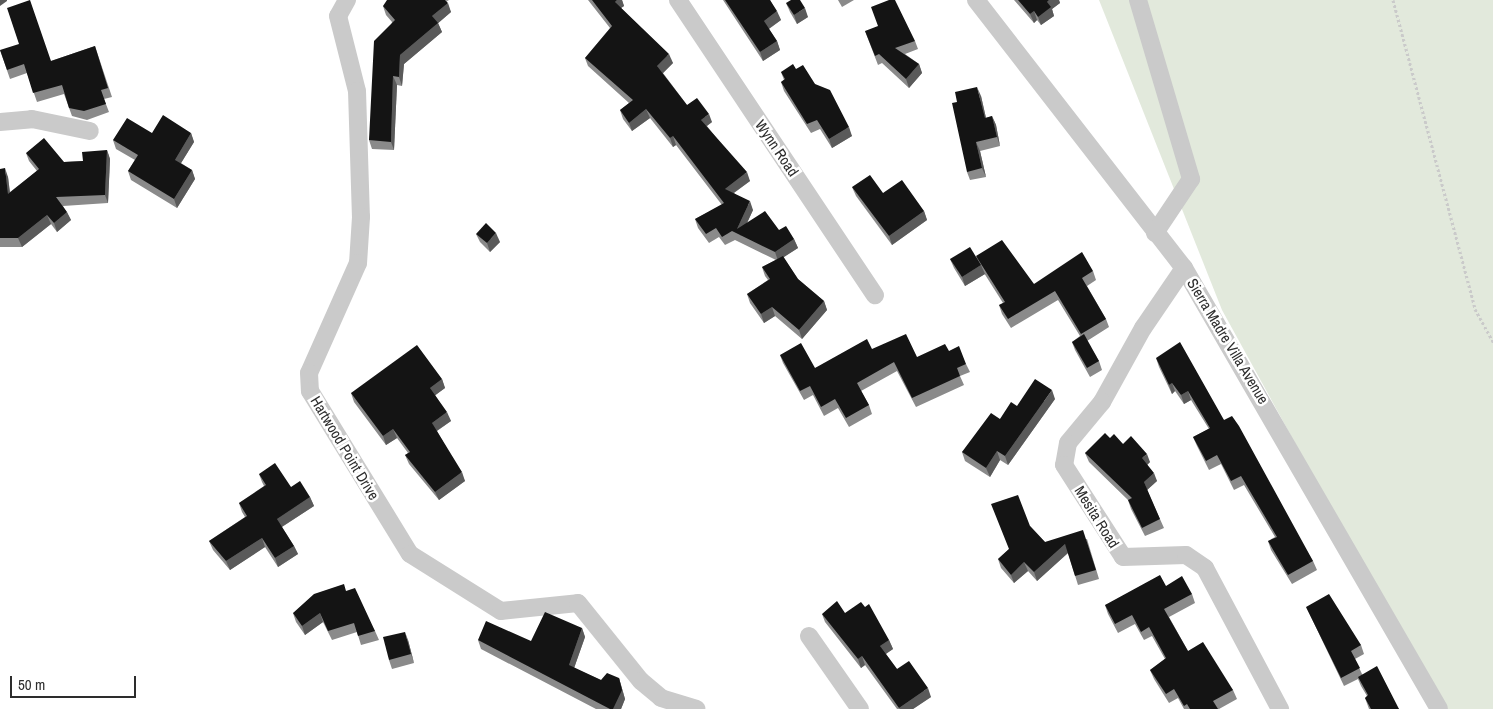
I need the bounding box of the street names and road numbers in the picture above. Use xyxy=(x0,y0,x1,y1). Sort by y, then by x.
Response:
street label: Wynn Road xyxy=(752,116,802,180)
street label: Sierra Madre Villa Avenue xyxy=(1183,275,1273,407)
street label: Hartwood Point Drive xyxy=(307,393,383,503)
street label: Mesita Road xyxy=(1071,483,1123,551)

